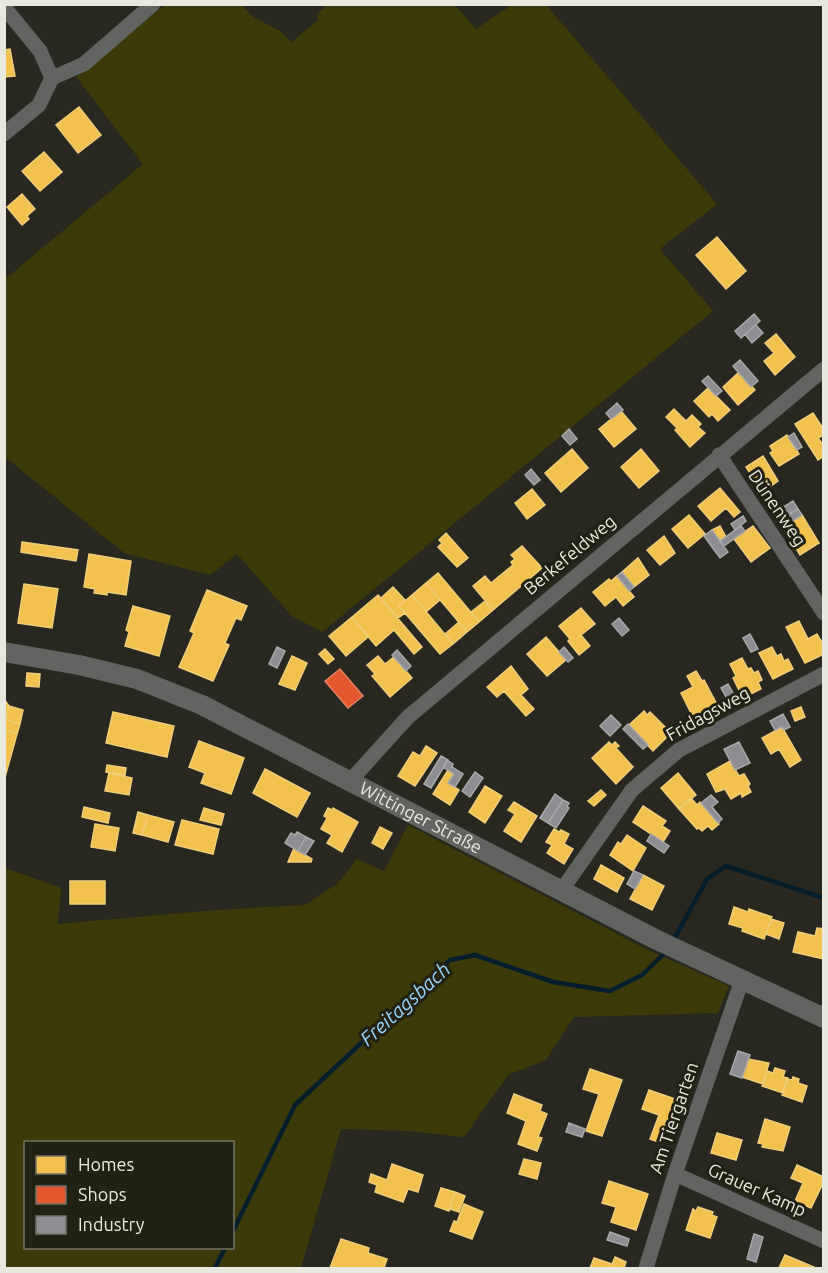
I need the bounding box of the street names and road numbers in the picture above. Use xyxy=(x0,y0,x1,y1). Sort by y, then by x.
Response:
street label: Dünenweg xyxy=(745,465,811,549)
street label: Berkefeldweg xyxy=(520,510,619,598)
street label: Fridagsweg xyxy=(662,682,753,744)
street label: Wittinger Straße xyxy=(357,777,486,857)
street label: Am Tiergarten xyxy=(645,1059,701,1176)
street label: Grauer Kamp xyxy=(705,1159,810,1220)

